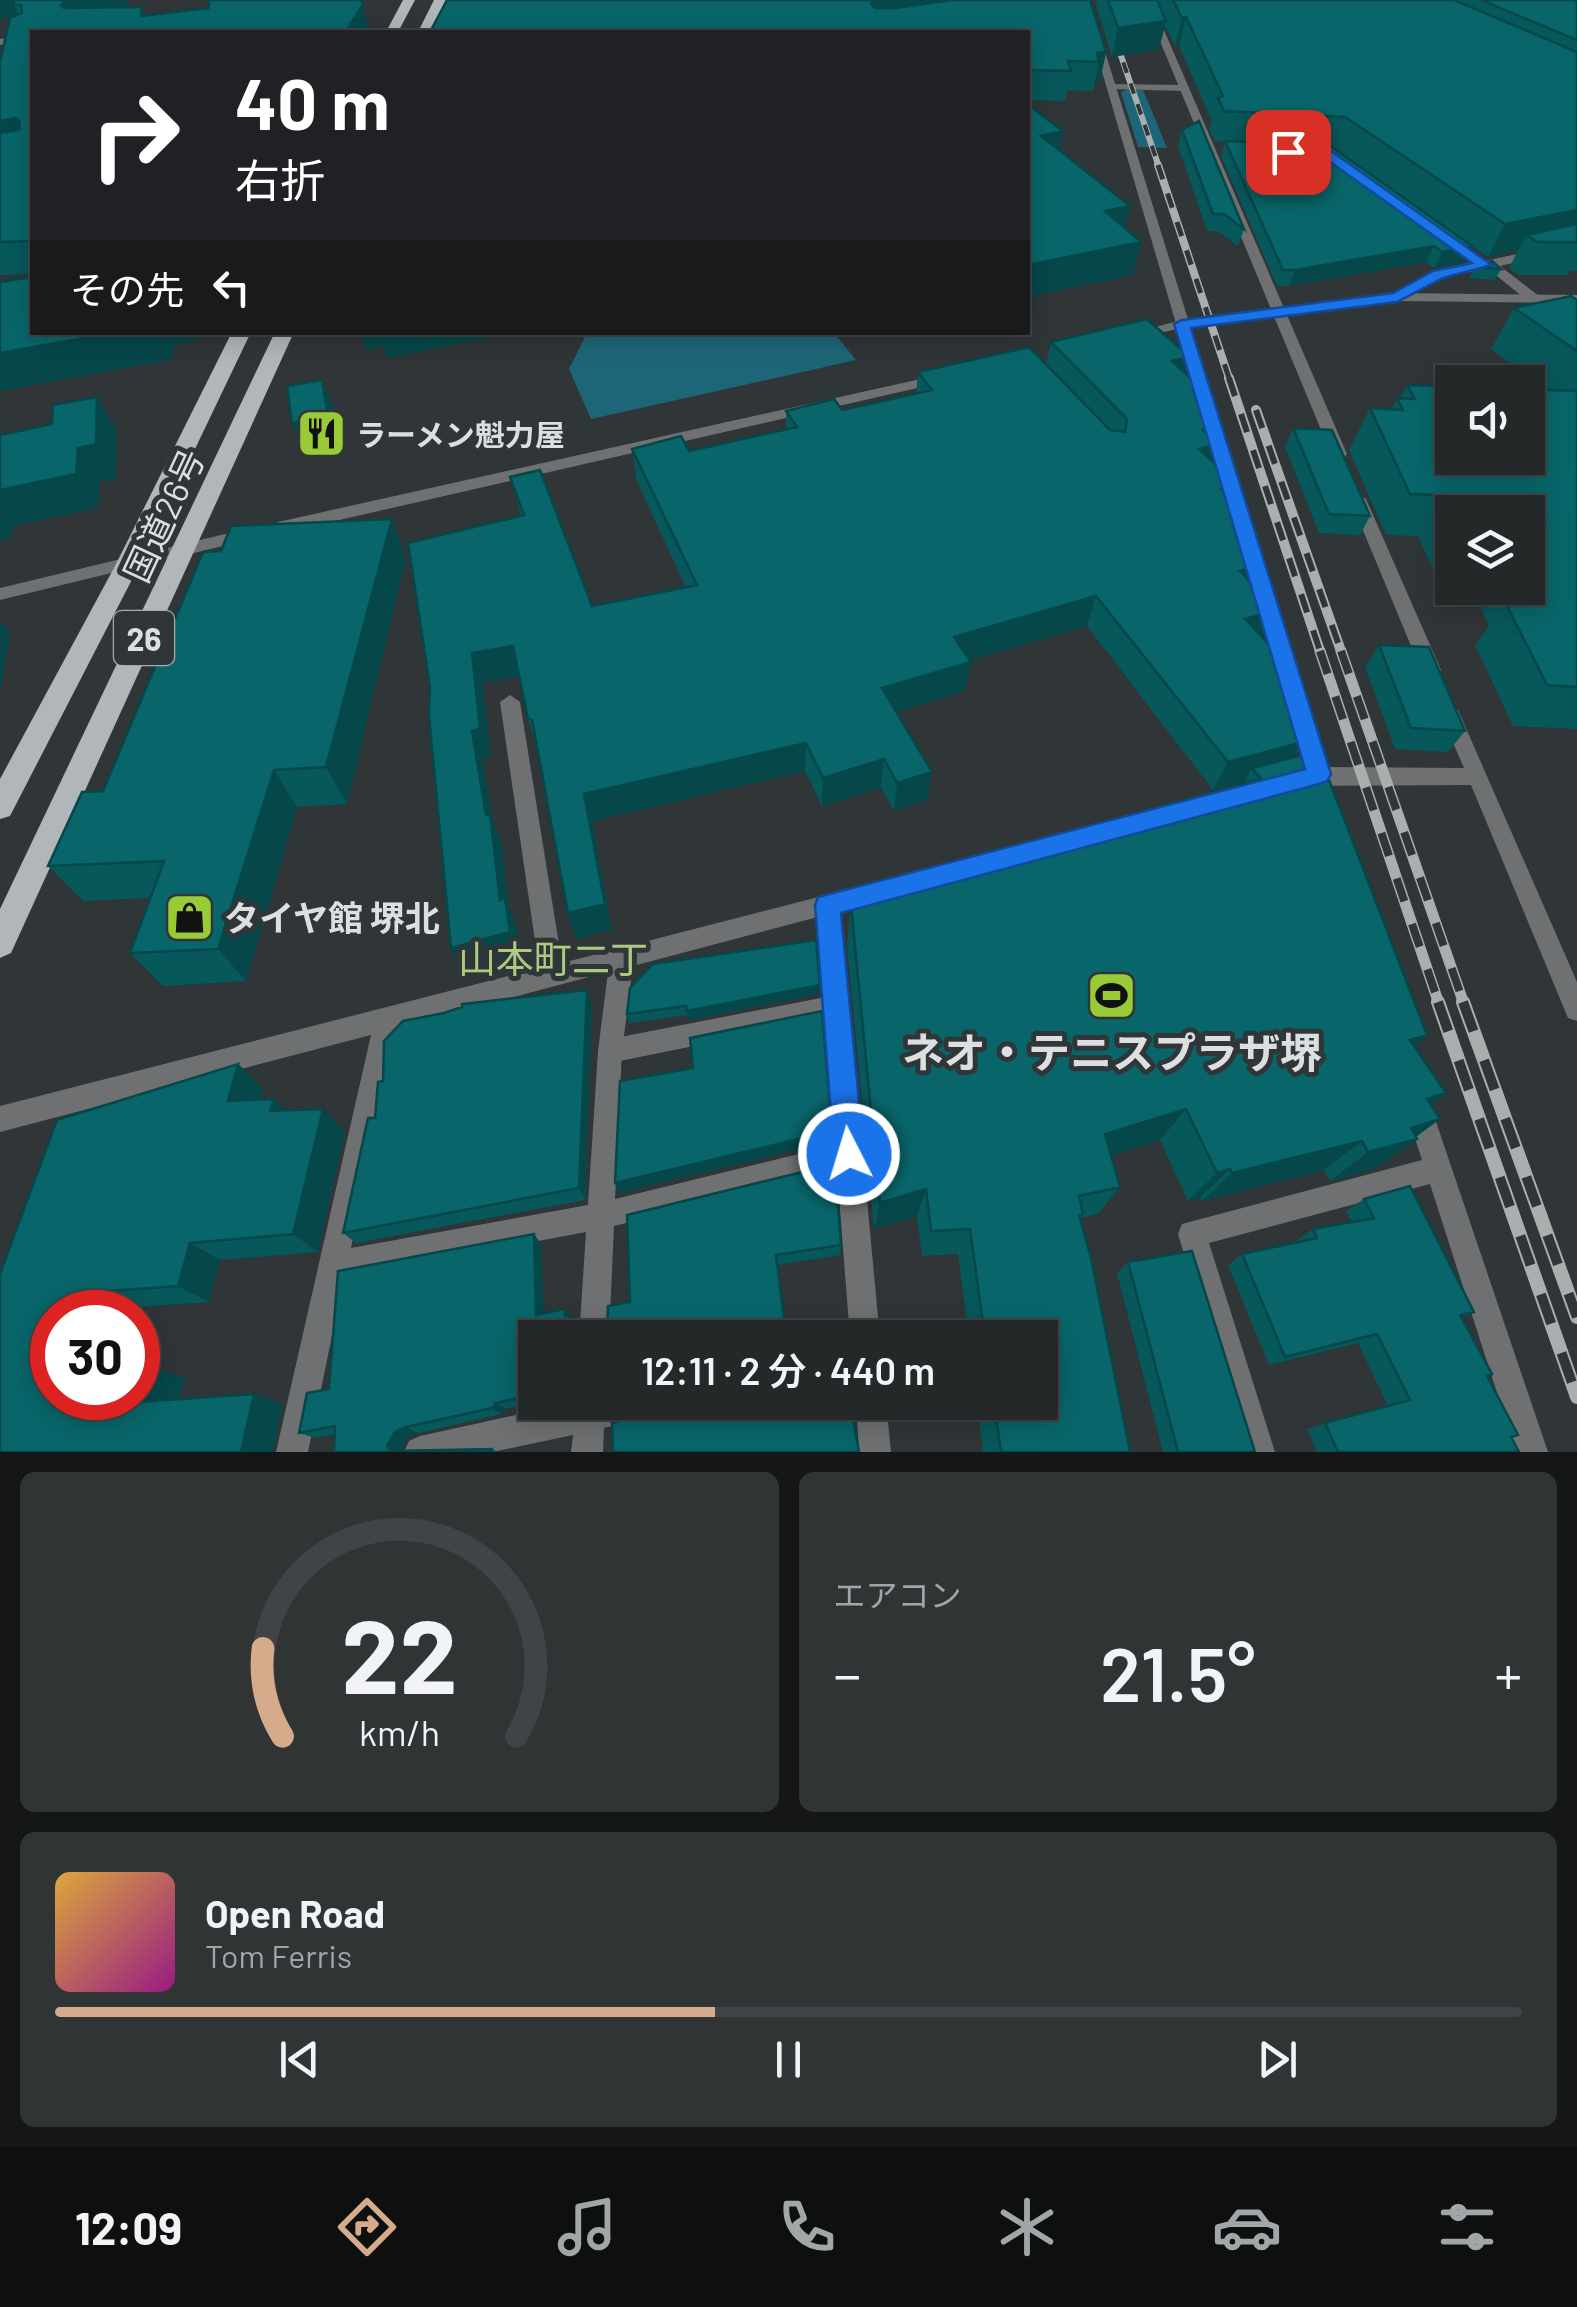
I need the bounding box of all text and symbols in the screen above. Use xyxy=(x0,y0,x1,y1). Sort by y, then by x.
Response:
text: 40 m xyxy=(235,60,390,144)
icon: right xyxy=(70,70,200,200)
pin xyxy=(1246,110,1331,195)
icon: arrive xyxy=(1261,125,1316,180)
text: 右折 xyxy=(235,152,325,206)
icon: left xyxy=(204,260,259,315)
text: その先 xyxy=(70,266,184,312)
map controls xyxy=(1435,365,1545,605)
button: sound xyxy=(1435,365,1545,475)
restaurant icon: ラーメン魁力屋 xyxy=(295,408,347,460)
place label: ラーメン魁力屋 xyxy=(356,416,565,452)
street label: 国道26号 xyxy=(114,442,212,588)
button: layers xyxy=(1435,495,1545,605)
road number: 26 xyxy=(114,611,174,665)
shop icon: タイヤ館 堺北 xyxy=(163,891,215,943)
place label: タイヤ館 堺北 xyxy=(224,896,440,938)
district label: 山本町二丁 xyxy=(458,935,648,981)
sports icon: ネオ・テニスプラザ堺 xyxy=(1086,969,1138,1021)
place label: ネオ・テニスプラザ堺 xyxy=(902,1026,1322,1076)
position arrow xyxy=(797,1102,901,1206)
speed limit sign: 30 xyxy=(30,1290,160,1420)
text: 12:11 · 2 分 · 440 m xyxy=(641,1347,935,1393)
text: エアコン xyxy=(834,1575,962,1613)
text: 22 xyxy=(341,1590,457,1715)
text: 21.5° xyxy=(1100,1627,1256,1717)
text: − xyxy=(834,1640,861,1706)
text: + xyxy=(1494,1640,1522,1706)
text: km/h xyxy=(359,1710,440,1753)
text: Open Road xyxy=(205,1890,385,1936)
text: Tom Ferris xyxy=(205,1936,352,1974)
icon: previous xyxy=(272,2032,327,2087)
icon: pause xyxy=(761,2032,816,2087)
icon: next xyxy=(1250,2032,1305,2087)
icon: directions xyxy=(332,2192,402,2262)
icon: music xyxy=(552,2192,622,2262)
icon: phone xyxy=(772,2192,842,2262)
icon: climate xyxy=(992,2192,1062,2262)
icon: car xyxy=(1212,2192,1282,2262)
icon: filters xyxy=(1432,2192,1502,2262)
text: 12:09 xyxy=(75,2200,182,2254)

